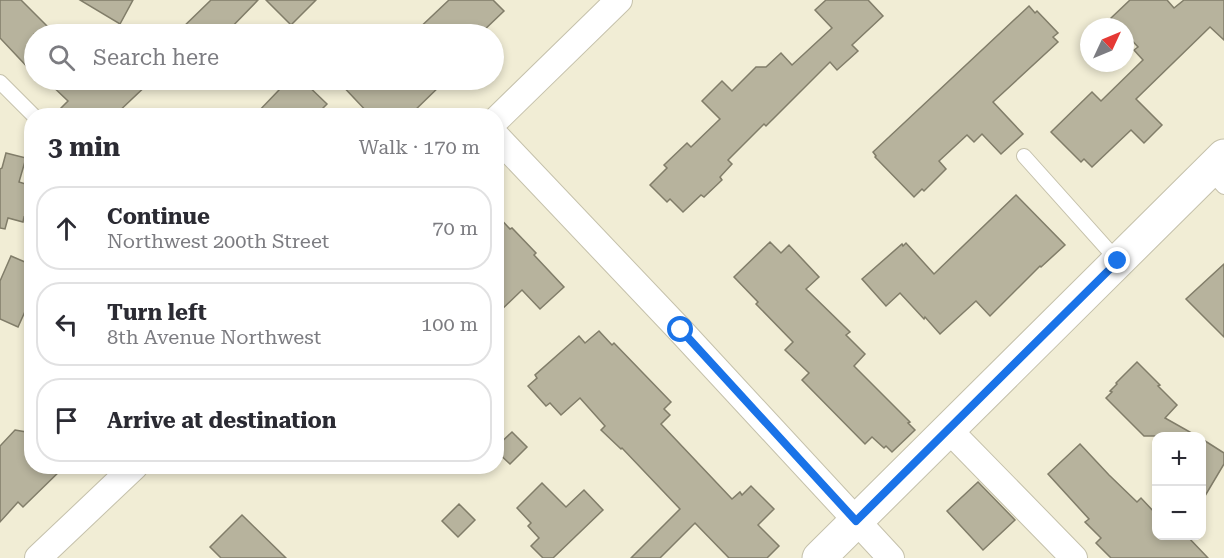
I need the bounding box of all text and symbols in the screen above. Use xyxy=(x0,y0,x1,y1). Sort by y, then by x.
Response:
north arrow xyxy=(1080,18,1134,72)
search box xyxy=(24,24,504,90)
icon: search xyxy=(45,41,78,74)
text: Search here xyxy=(93,45,219,70)
text: 3 min xyxy=(48,132,120,162)
text: Walk · 170 m xyxy=(359,135,480,159)
text: Continue xyxy=(107,204,210,229)
icon: ahead xyxy=(50,212,83,245)
text: 70 m xyxy=(432,216,478,240)
text: Northwest 200th Street xyxy=(107,229,329,253)
route end xyxy=(1104,247,1130,273)
text: Turn left xyxy=(107,300,207,325)
icon: left xyxy=(50,308,83,341)
text: 100 m xyxy=(421,312,478,336)
route start xyxy=(667,316,693,342)
text: 8th Avenue Northwest xyxy=(107,325,321,349)
icon: arrive xyxy=(50,404,83,437)
text: Arrive at destination xyxy=(107,408,336,433)
map controls xyxy=(1152,432,1206,540)
button: + xyxy=(1152,432,1206,486)
button: − xyxy=(1152,486,1206,540)

